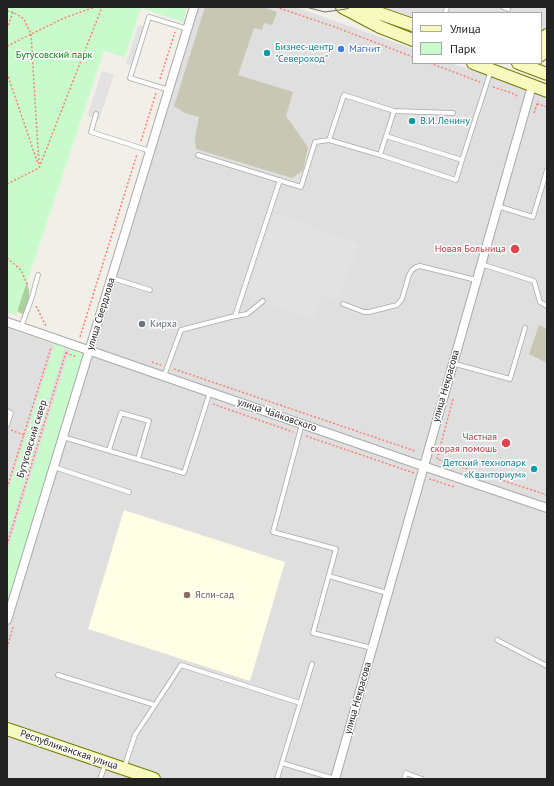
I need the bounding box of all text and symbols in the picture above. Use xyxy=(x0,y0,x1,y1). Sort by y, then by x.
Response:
legend xyxy=(412,12,542,64)
text: Улица xyxy=(450,21,481,36)
place label: Бизнес-центр "Североход" xyxy=(275,41,334,64)
text: Парк xyxy=(450,41,476,56)
place label: Магнит xyxy=(349,43,380,55)
marker: Магнит xyxy=(336,44,346,54)
marker: Бизнес-центр "Североход" xyxy=(262,48,272,58)
park label: Бутусовский парк xyxy=(16,49,92,61)
place label: В.И.Ленину xyxy=(420,115,470,127)
marker: В.И.Ленину xyxy=(407,116,417,126)
place label: Новая Больница xyxy=(435,243,506,255)
marker: Новая Больница xyxy=(509,243,521,255)
street label: улица Свердлова xyxy=(84,276,118,352)
place label: Кирха xyxy=(150,318,177,330)
marker: Кирха xyxy=(137,319,147,329)
street label: улица Некрасова xyxy=(430,348,462,424)
street label: улица Чайковского xyxy=(236,396,318,434)
street label: Бутусовский сквер xyxy=(14,399,50,479)
place label: Частная скорая помошь xyxy=(430,431,497,454)
marker: Частная скорая помошь xyxy=(500,437,512,449)
place label: Детский технопарк «Кванториум» xyxy=(443,457,526,480)
marker: Детский технопарк «Кванториум» xyxy=(529,464,539,474)
place label: Ясли-сад xyxy=(195,589,234,601)
marker: Ясли-сад xyxy=(182,590,192,600)
street label: улица Некрасова xyxy=(342,660,374,736)
street label: Республиканская улица xyxy=(18,728,120,772)

